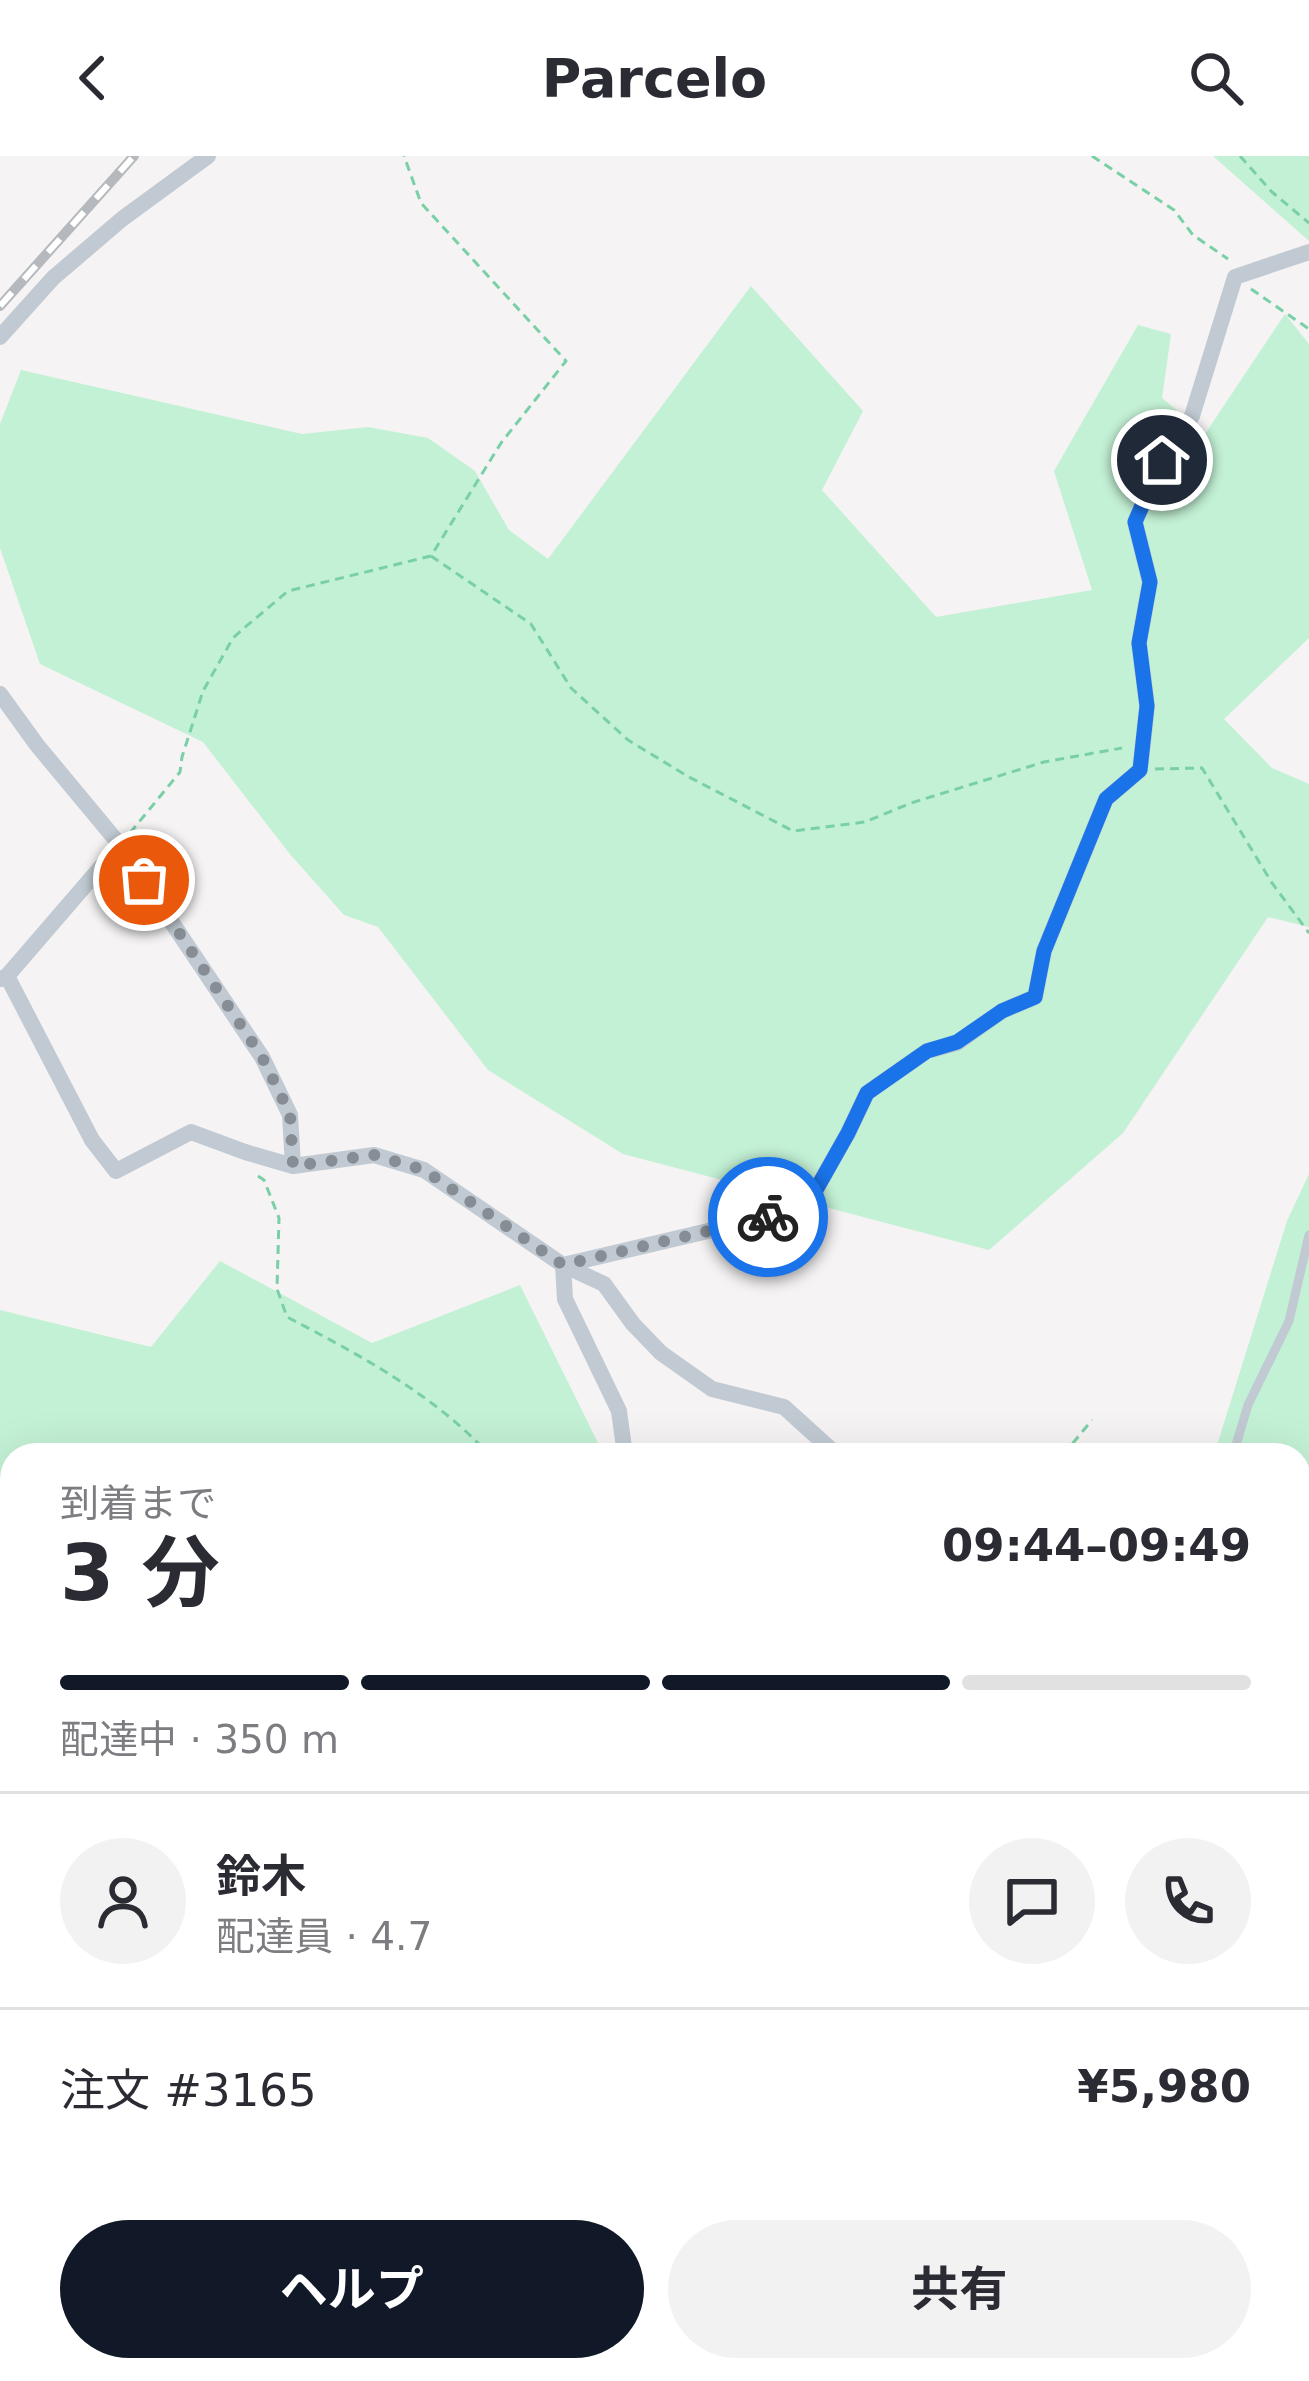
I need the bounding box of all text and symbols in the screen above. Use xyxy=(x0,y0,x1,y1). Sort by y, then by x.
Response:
icon: back xyxy=(60,45,126,111)
icon: search xyxy=(1183,45,1249,111)
text: Parcelo xyxy=(542,47,767,110)
pin xyxy=(1111,409,1213,511)
icon: home xyxy=(1129,427,1195,493)
pin xyxy=(93,829,195,931)
icon: bag xyxy=(111,847,177,913)
courier xyxy=(708,1157,828,1277)
icon: bike xyxy=(735,1184,801,1250)
text: 到着まで xyxy=(60,1481,216,1526)
text: 09:44–09:49 xyxy=(942,1519,1251,1572)
text: 3 分 xyxy=(60,1528,219,1618)
text: 配達中 · 350 m xyxy=(60,1717,339,1762)
button: person xyxy=(60,1838,186,1964)
button: chat xyxy=(969,1838,1095,1964)
button: phone xyxy=(1125,1838,1251,1964)
text: 鈴木 xyxy=(216,1850,306,1903)
text: 配達員 · 4.7 xyxy=(216,1914,432,1959)
text: ¥5,980 xyxy=(1077,2060,1251,2113)
text: 注文 #3165 xyxy=(60,2064,317,2117)
button: ヘルプ xyxy=(60,2220,644,2358)
button: 共有 xyxy=(668,2220,1251,2358)

